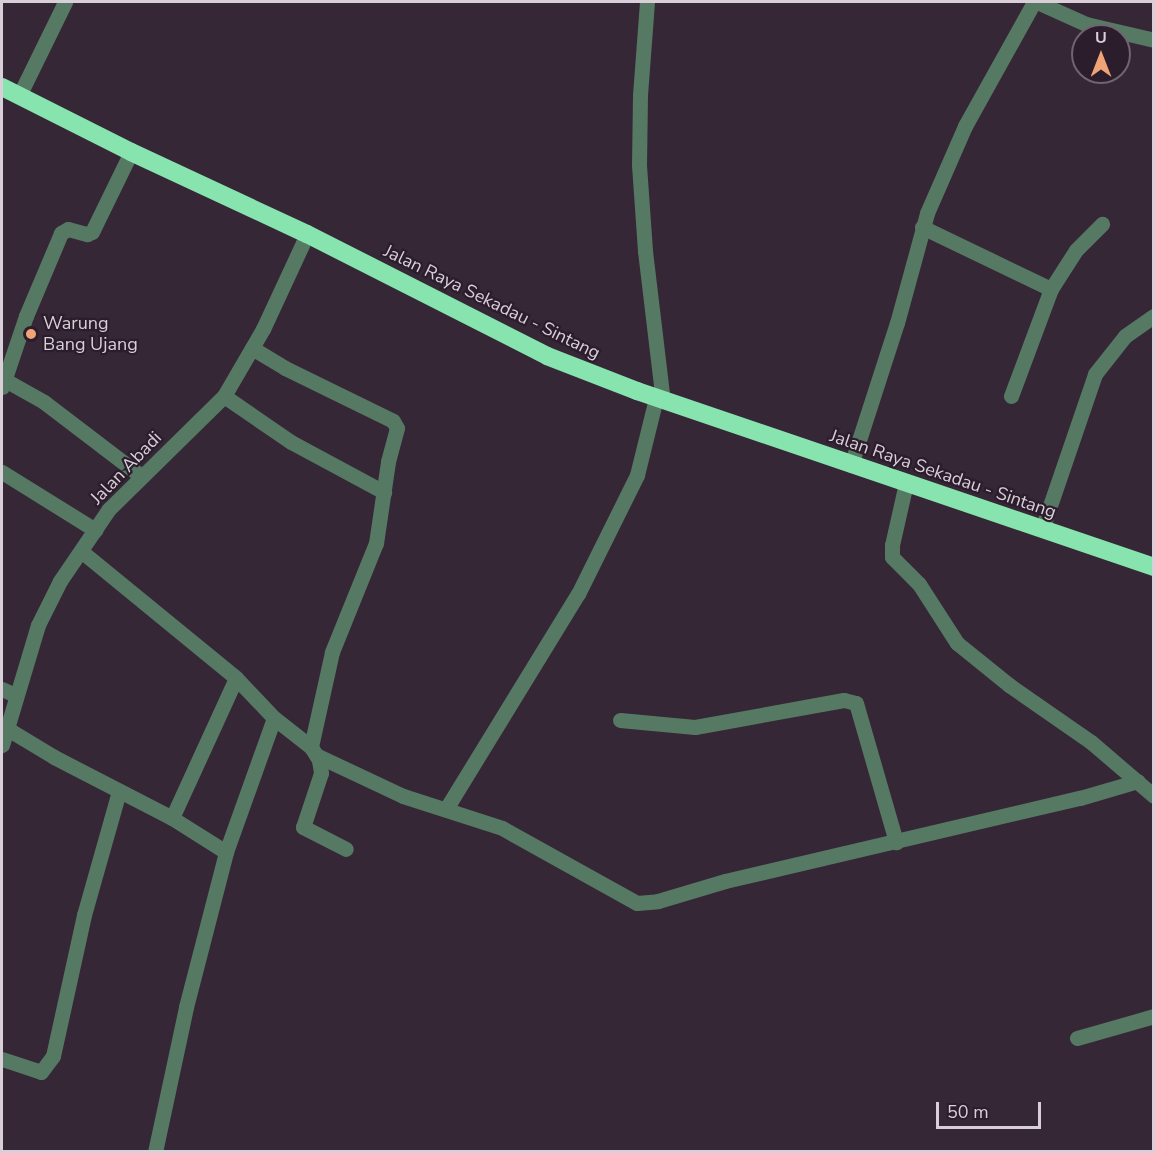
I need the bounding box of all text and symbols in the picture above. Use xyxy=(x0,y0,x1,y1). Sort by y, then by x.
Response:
north arrow xyxy=(1071,24,1131,84)
text: U xyxy=(1095,27,1107,49)
street label: Jalan Raya Sekadau - Sintang xyxy=(380,240,604,364)
place label: Warung Bang Ujang xyxy=(43,313,138,356)
marker: Warung Bang Ujang xyxy=(24,327,38,341)
street label: Jalan Raya Sekadau - Sintang xyxy=(827,425,1059,523)
street label: Jalan Abadi xyxy=(86,427,166,509)
scale bar xyxy=(939,1090,1044,1128)
text: 50 m xyxy=(947,1100,989,1124)

